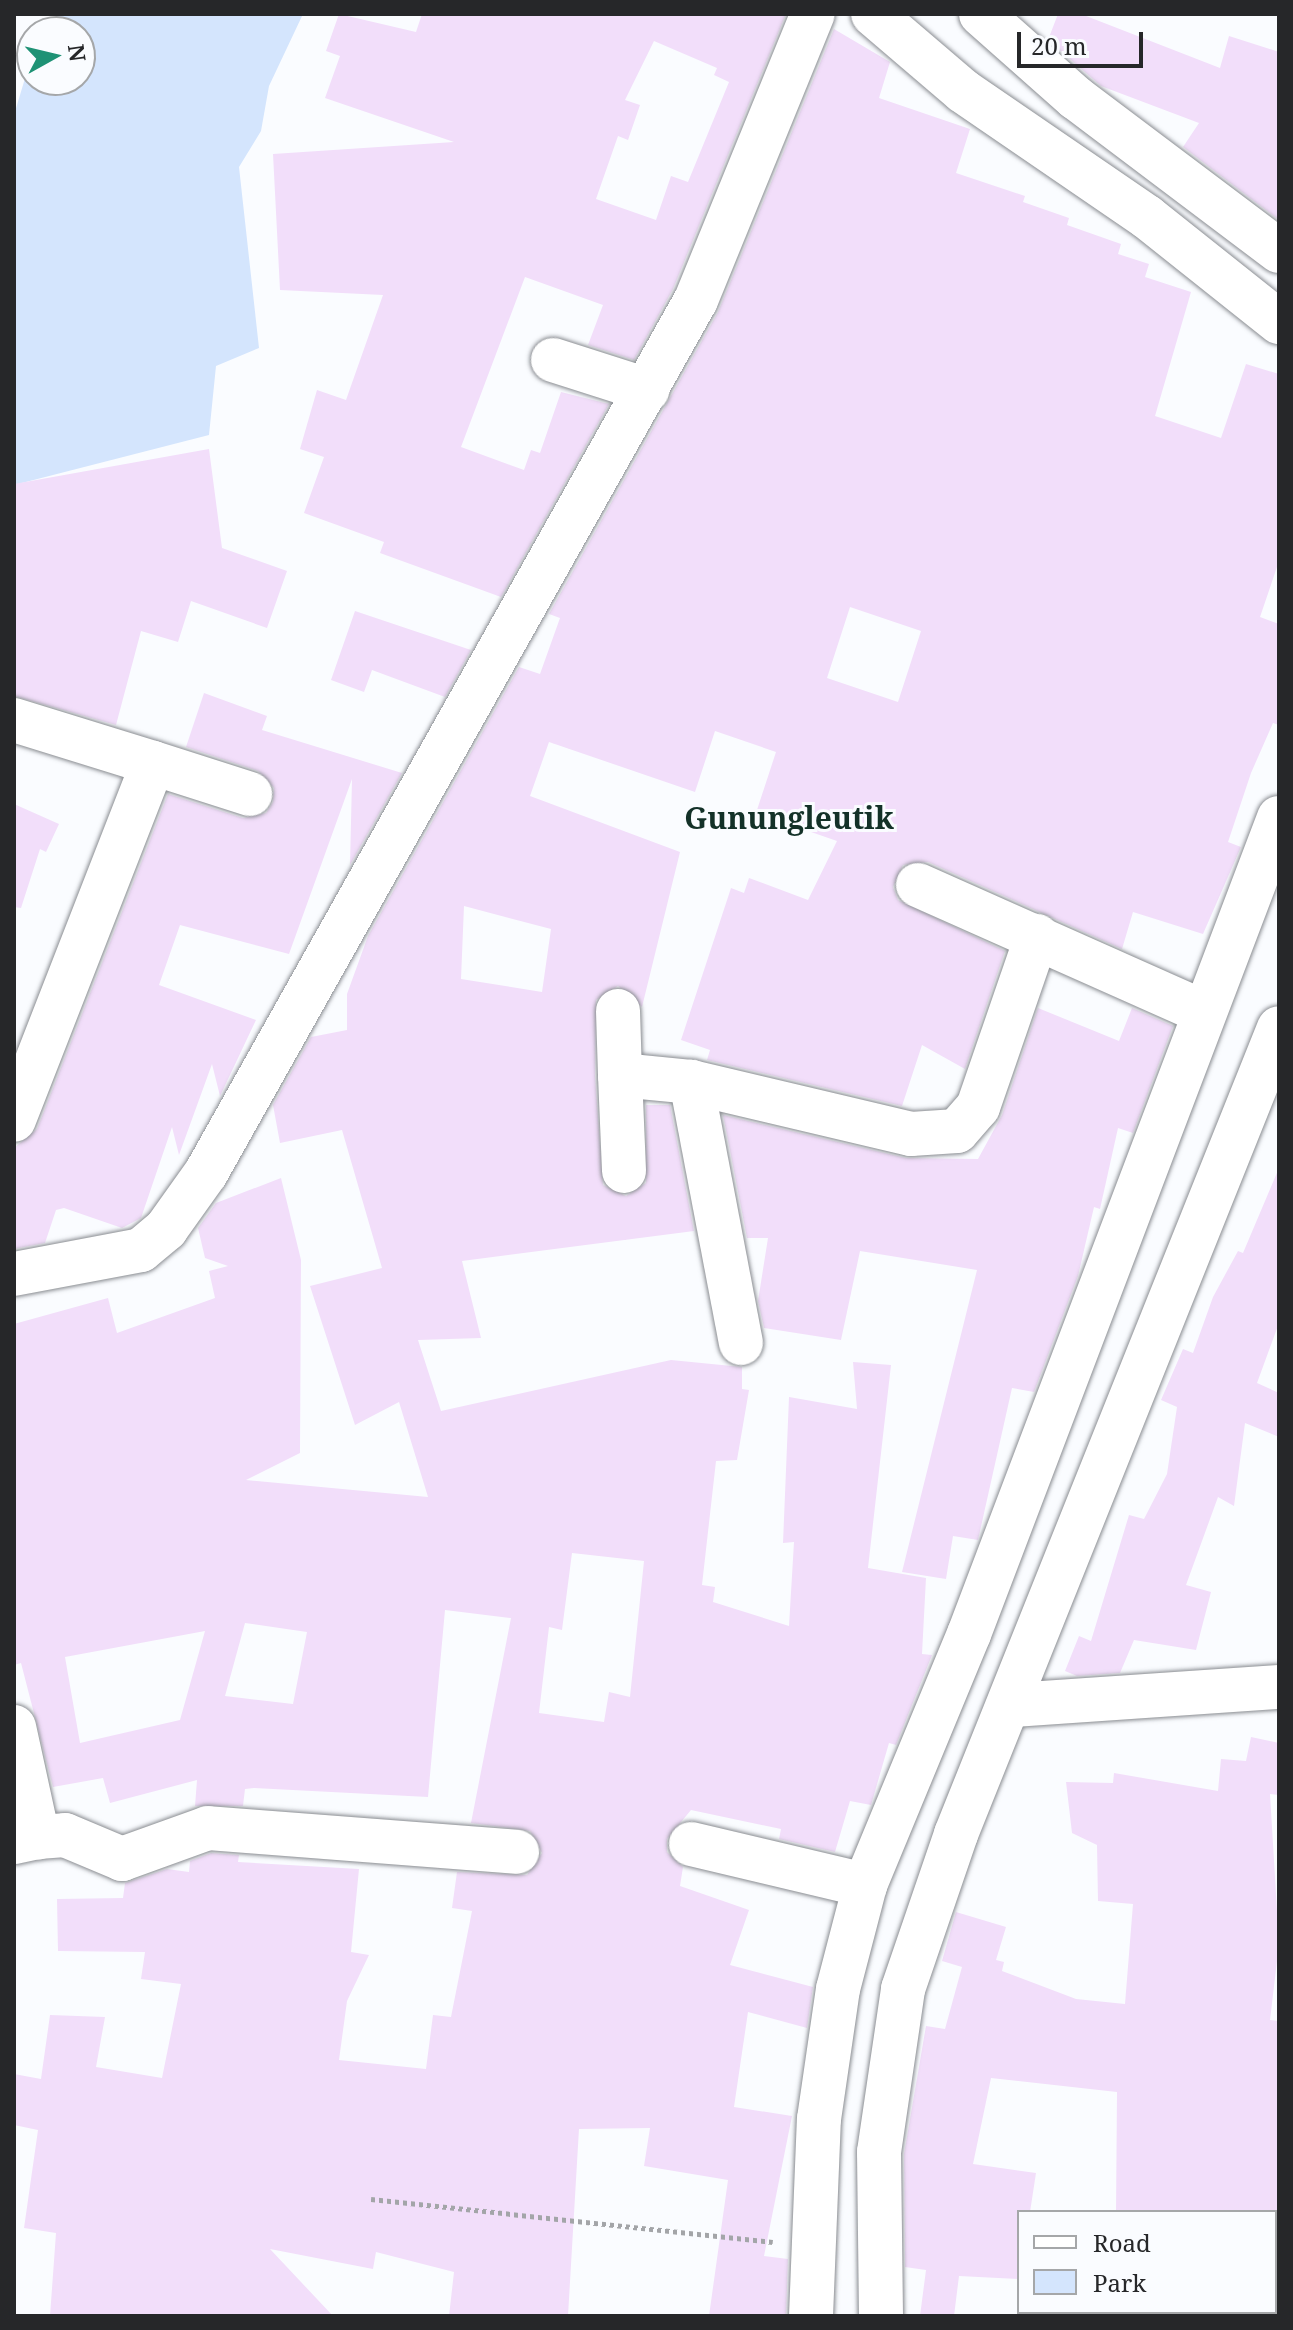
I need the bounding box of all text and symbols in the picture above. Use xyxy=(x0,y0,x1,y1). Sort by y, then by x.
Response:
north arrow xyxy=(16,16,96,96)
scale bar xyxy=(1021,16,1147,66)
text: 20 m xyxy=(1031,29,1087,62)
text: N xyxy=(62,42,94,64)
district label: Gunungleutik xyxy=(684,800,894,836)
legend xyxy=(1017,2210,1277,2314)
text: Road xyxy=(1093,2226,1151,2259)
text: Park xyxy=(1093,2266,1146,2299)

